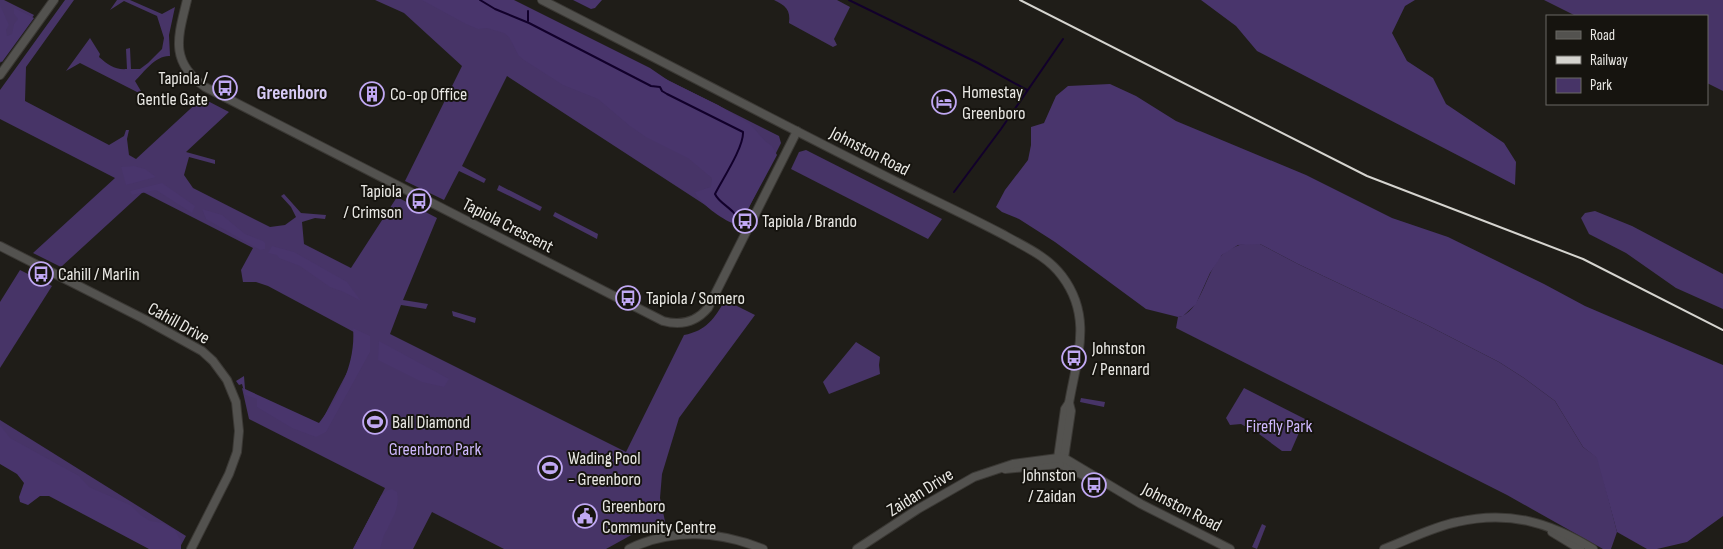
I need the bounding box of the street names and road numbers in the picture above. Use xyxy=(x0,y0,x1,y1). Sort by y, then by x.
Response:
street label: Johnston Road xyxy=(826,122,913,180)
street label: Tapiola Crescent xyxy=(459,194,557,258)
street label: Cahill Drive xyxy=(144,298,213,349)
street label: Zaidan Drive xyxy=(883,464,957,521)
street label: Johnston Road xyxy=(1138,478,1225,536)

